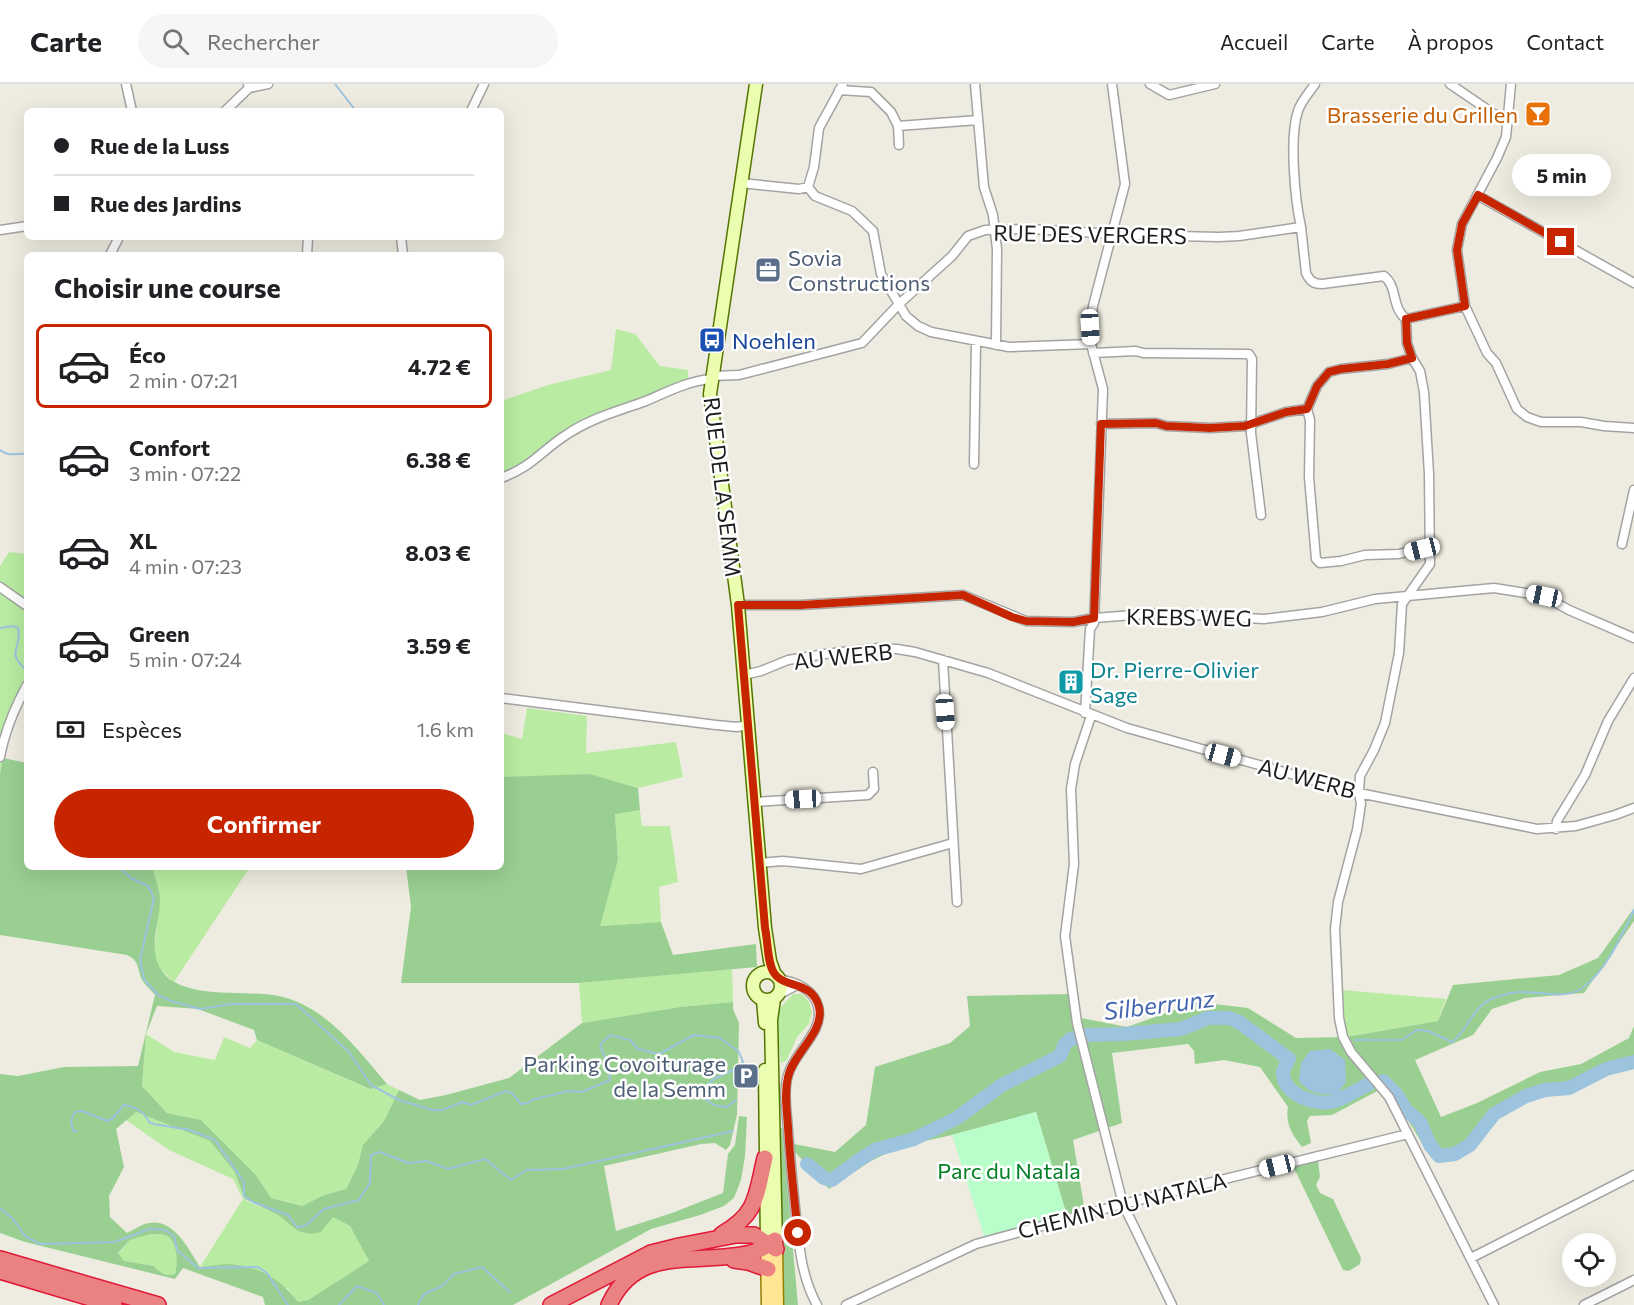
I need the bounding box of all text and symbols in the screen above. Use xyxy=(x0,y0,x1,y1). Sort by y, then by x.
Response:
search box xyxy=(138,14,558,68)
text: Carte xyxy=(30,24,102,58)
icon: search xyxy=(159,25,192,58)
text: Rechercher xyxy=(207,28,320,55)
text: Accueil xyxy=(1220,29,1288,54)
text: Carte xyxy=(1321,29,1375,54)
text: À propos xyxy=(1408,29,1493,54)
text: Contact xyxy=(1526,29,1604,54)
bar icon: Brasserie du Grillen xyxy=(1523,99,1553,129)
place label: Brasserie du Grillen xyxy=(1327,101,1518,128)
text: Rue de la Luss xyxy=(90,132,229,159)
callout: 5 min xyxy=(1512,155,1610,197)
text: 5 min xyxy=(1536,163,1587,187)
text: Rue des Jardins xyxy=(90,190,242,217)
street label: RUE DES VERGERS xyxy=(993,219,1187,249)
route end xyxy=(1547,228,1574,255)
place label: Sovia Constructions xyxy=(788,244,930,296)
office icon: Sovia Constructions xyxy=(753,255,783,285)
text: Choisir une course xyxy=(54,271,281,304)
car xyxy=(1080,309,1100,345)
bus stop icon: Noehlen xyxy=(697,325,727,355)
place label: Noehlen xyxy=(732,327,816,354)
icon: car xyxy=(57,339,111,393)
text: Éco xyxy=(129,341,166,368)
text: 4.72 € xyxy=(408,353,471,380)
text: 2 min · 07:21 xyxy=(129,368,238,392)
street label: RUE DE LA SEMM xyxy=(699,395,747,579)
icon: car xyxy=(57,432,111,486)
text: Confort xyxy=(129,434,210,461)
text: 6.38 € xyxy=(406,446,471,473)
text: 3 min · 07:22 xyxy=(129,461,241,485)
icon: car xyxy=(57,525,111,579)
text: XL xyxy=(129,527,157,554)
car xyxy=(1402,536,1442,562)
text: 8.03 € xyxy=(405,539,471,566)
text: 4 min · 07:23 xyxy=(129,554,242,578)
car xyxy=(1525,583,1563,609)
street label: KREBS WEG xyxy=(1126,602,1252,632)
icon: car xyxy=(57,618,111,672)
text: Green xyxy=(129,620,190,647)
text: 3.59 € xyxy=(407,632,471,659)
street label: AU WERB xyxy=(792,637,894,675)
text: 5 min · 07:24 xyxy=(129,647,242,671)
place label: Dr. Pierre-Olivier Sage xyxy=(1090,656,1259,708)
building icon: Dr. Pierre-Olivier Sage xyxy=(1056,667,1086,697)
car xyxy=(935,693,955,731)
icon: cash xyxy=(54,713,87,746)
text: Espèces xyxy=(102,716,182,743)
text: 1.6 km xyxy=(417,717,474,741)
car xyxy=(1203,742,1243,768)
street label: AU WERB xyxy=(1256,752,1358,804)
button: Confirmer xyxy=(54,789,474,858)
car xyxy=(785,789,821,809)
water label: Silberrunz xyxy=(1102,983,1216,1025)
place label: Parking Covoiturage de la Semm xyxy=(523,1050,726,1102)
parking icon: Parking Covoiturage de la Semm xyxy=(731,1061,761,1091)
car xyxy=(1257,1153,1297,1179)
park label: Parc du Natala xyxy=(937,1157,1081,1184)
street label: CHEMIN DU NATALA xyxy=(1015,1166,1229,1244)
route start xyxy=(784,1219,811,1246)
map controls xyxy=(1562,1233,1616,1287)
button: locate xyxy=(1562,1233,1616,1287)

